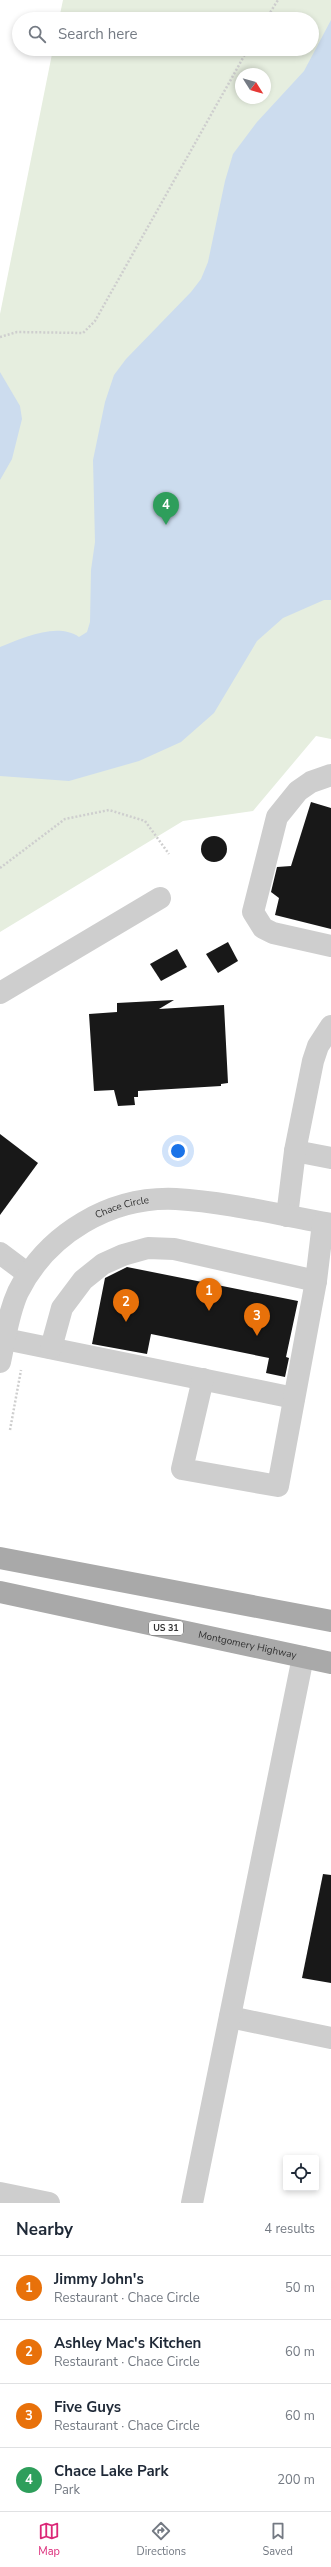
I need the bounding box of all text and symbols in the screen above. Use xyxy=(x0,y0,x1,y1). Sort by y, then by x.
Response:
search box xyxy=(12,12,319,56)
icon: search xyxy=(26,23,48,45)
text: Search here xyxy=(58,24,138,44)
north arrow xyxy=(235,68,271,104)
pin: 4 xyxy=(153,492,179,525)
your location xyxy=(168,1141,188,1161)
street label: Chace Circle xyxy=(93,1193,150,1222)
pin: 1 xyxy=(196,1278,222,1311)
pin: 2 xyxy=(113,1289,139,1322)
pin: 3 xyxy=(244,1303,270,1336)
road number: US 31 xyxy=(149,1621,183,1635)
street label: Montgomery Highway xyxy=(197,1628,299,1663)
map controls xyxy=(283,2155,319,2191)
button: locate xyxy=(283,2155,319,2191)
text: Nearby xyxy=(16,2218,73,2241)
text: 4 results xyxy=(264,2220,315,2238)
text: Jimmy John's xyxy=(54,2269,144,2289)
text: 1 xyxy=(25,2279,33,2297)
text: 50 m xyxy=(285,2279,315,2297)
text: Restaurant · Chace Circle xyxy=(54,2289,200,2307)
text: Ashley Mac's Kitchen xyxy=(54,2333,201,2353)
text: 2 xyxy=(25,2343,33,2361)
text: 60 m xyxy=(285,2343,315,2361)
text: Restaurant · Chace Circle xyxy=(54,2353,200,2371)
text: Five Guys xyxy=(54,2397,121,2417)
text: 3 xyxy=(25,2407,33,2425)
text: 60 m xyxy=(285,2407,315,2425)
text: Restaurant · Chace Circle xyxy=(54,2417,200,2435)
text: Chace Lake Park xyxy=(54,2461,169,2481)
text: 4 xyxy=(25,2471,33,2489)
text: 200 m xyxy=(277,2471,315,2489)
text: Park xyxy=(54,2481,80,2499)
tab: Map xyxy=(38,2520,60,2559)
tab: Directions xyxy=(136,2520,186,2559)
tab: Saved xyxy=(262,2520,293,2559)

